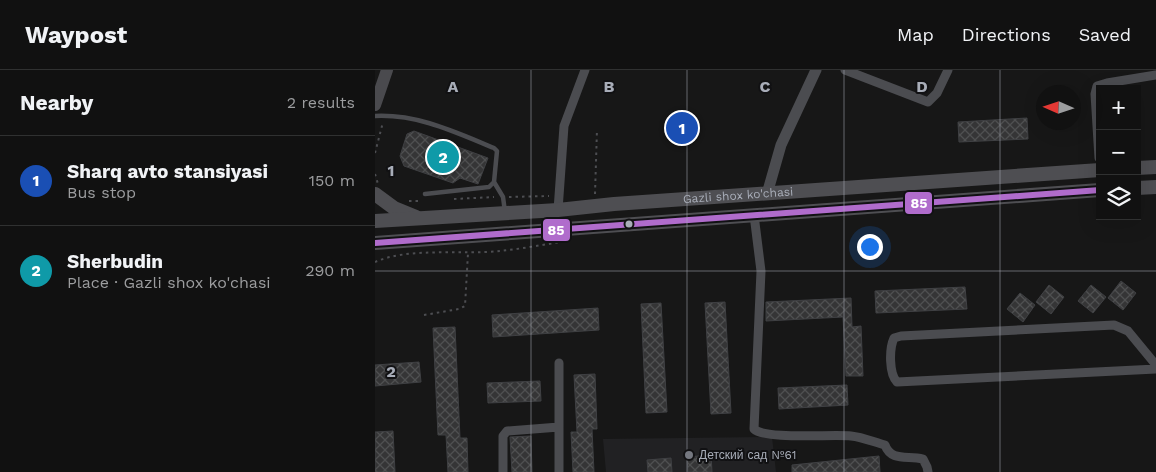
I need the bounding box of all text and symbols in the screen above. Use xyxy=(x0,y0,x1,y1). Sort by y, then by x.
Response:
text: Waypost xyxy=(25,21,127,49)
text: Map xyxy=(897,24,934,45)
text: Directions xyxy=(962,24,1051,45)
text: Saved xyxy=(1079,24,1131,45)
text: A xyxy=(448,77,459,96)
text: B xyxy=(604,77,615,96)
text: C xyxy=(760,77,771,96)
text: D xyxy=(916,77,928,96)
north arrow xyxy=(1036,85,1081,130)
map controls xyxy=(1096,85,1141,220)
button: + xyxy=(1096,85,1141,130)
text: Nearby xyxy=(20,90,93,115)
text: 2 results xyxy=(287,93,355,112)
pin: 1 xyxy=(666,109,698,147)
button: − xyxy=(1096,130,1141,175)
pin: 2 xyxy=(427,138,459,176)
text: Sharq avto stansiyasi xyxy=(67,160,268,183)
text: 1 xyxy=(388,161,394,180)
text: 1 xyxy=(33,171,39,190)
text: 150 m xyxy=(309,171,355,190)
button: layers xyxy=(1096,175,1141,220)
text: Bus stop xyxy=(67,183,136,202)
street label: Gazli shox ko'chasi xyxy=(682,184,794,206)
line badge: 85 xyxy=(904,191,933,215)
text: 85 xyxy=(911,195,927,211)
line badge: 85 xyxy=(542,218,571,242)
unlabelled marker xyxy=(624,219,634,229)
text: 85 xyxy=(548,222,564,238)
your location xyxy=(857,234,883,260)
text: Sherbudin xyxy=(67,250,163,273)
text: 2 xyxy=(31,261,41,280)
text: 290 m xyxy=(305,261,355,280)
text: Place · Gazli shox ko'chasi xyxy=(67,273,271,292)
text: 2 xyxy=(386,362,396,381)
place label: Детский сад №61 xyxy=(699,448,796,462)
marker: Детский сад №61 xyxy=(683,449,695,461)

